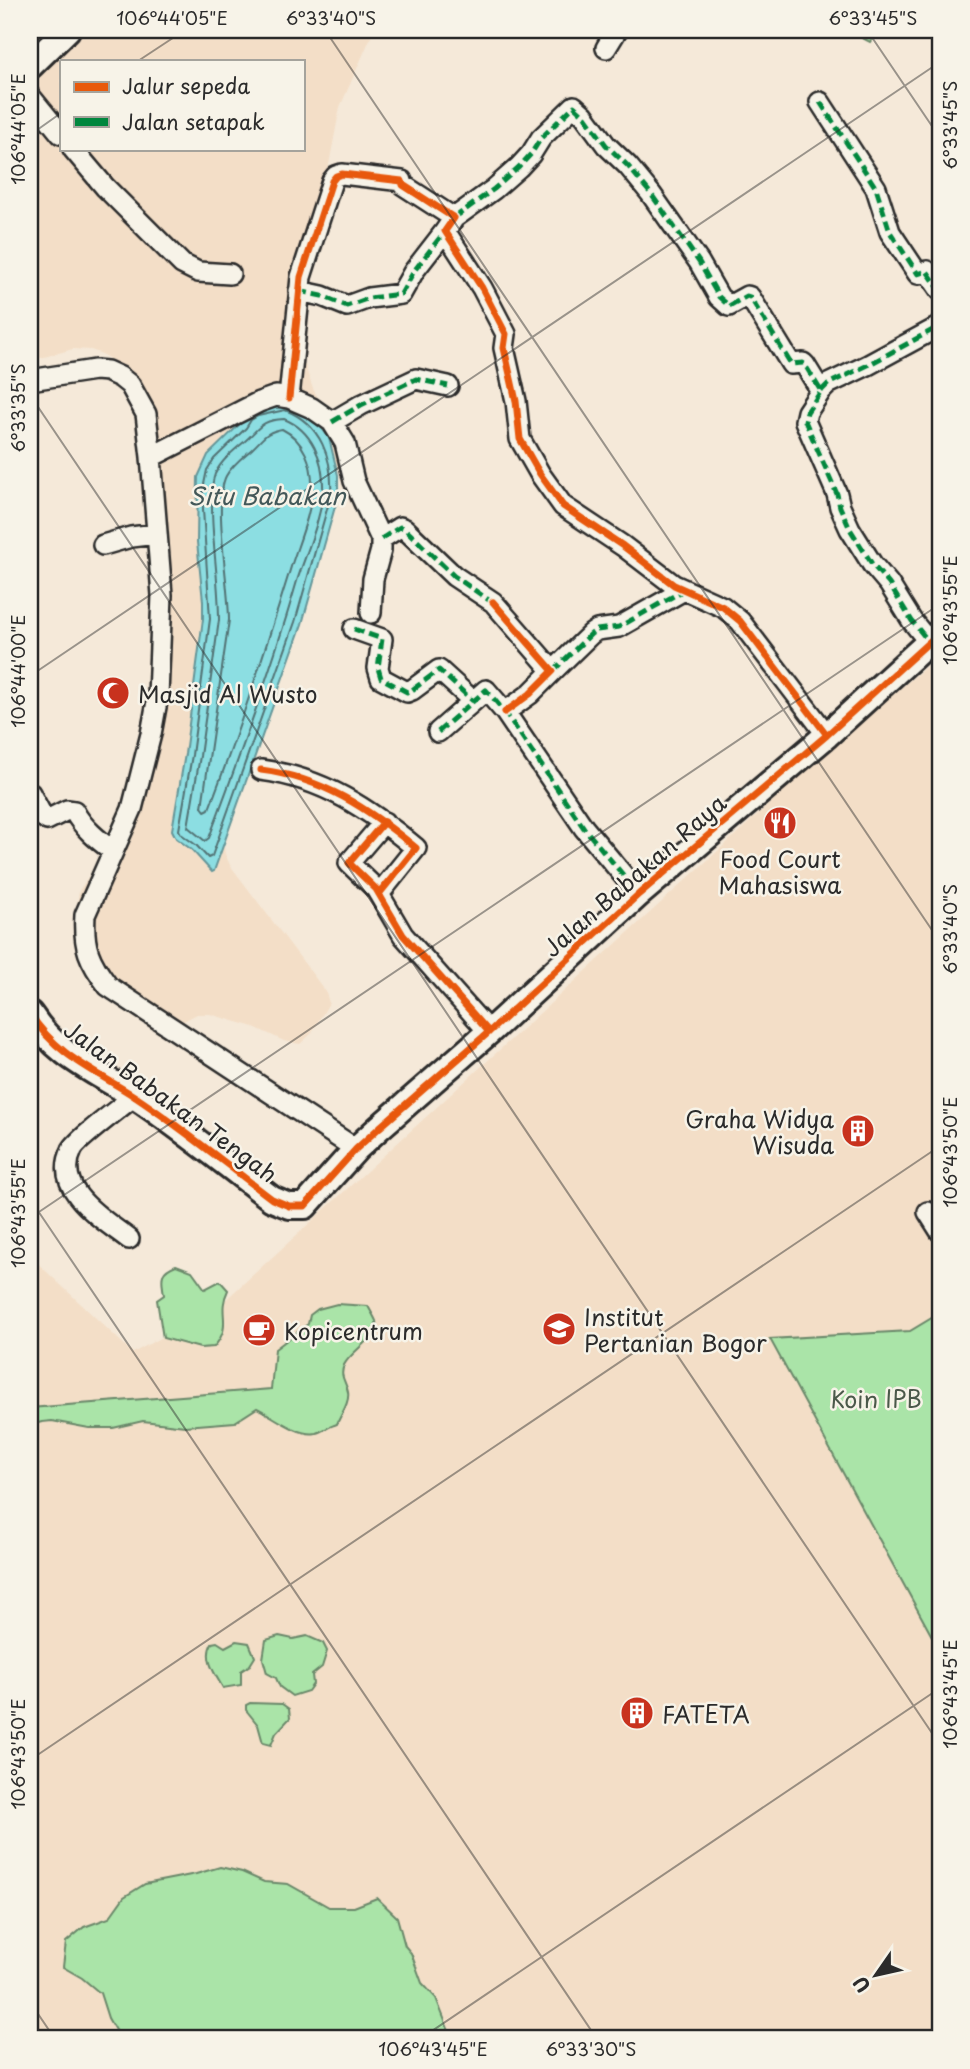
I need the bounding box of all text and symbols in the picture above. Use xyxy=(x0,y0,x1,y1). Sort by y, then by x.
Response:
text: 106°44'05"E xyxy=(116,4,228,31)
text: 6°33'40"S xyxy=(286,4,376,31)
text: 6°33'45"S xyxy=(829,4,917,31)
legend xyxy=(60,60,304,150)
text: Jalur sepeda xyxy=(122,69,250,101)
text: 106°44'05"E xyxy=(4,73,31,185)
text: 6°33'45"S xyxy=(936,81,963,169)
text: Jalan setapak xyxy=(122,105,265,137)
text: 6°33'35"S xyxy=(4,363,31,453)
water label: Situ Babakan xyxy=(188,477,347,513)
text: 106°43'55"E xyxy=(936,555,963,665)
text: 106°44'00"E xyxy=(4,614,31,728)
mosque icon: Masjid Al Wusto xyxy=(94,674,132,712)
place label: Masjid Al Wusto xyxy=(138,676,318,711)
street label: Jalan Babakan Raya xyxy=(535,785,734,965)
restaurant icon: Food Court Mahasiswa xyxy=(761,804,799,842)
place label: Food Court Mahasiswa xyxy=(719,841,842,902)
text: 6°33'40"S xyxy=(936,884,963,974)
street label: Jalan Babakan Tengah xyxy=(57,1011,285,1191)
text: 106°43'50"E xyxy=(936,1096,963,1208)
place label: Graha Widya Wisuda xyxy=(685,1101,835,1162)
building icon: Graha Widya Wisuda xyxy=(839,1112,877,1150)
text: 106°43'55"E xyxy=(4,1158,31,1268)
place label: Institut Pertanian Bogor xyxy=(584,1299,767,1360)
school or university icon: Institut Pertanian Bogor xyxy=(540,1310,578,1348)
cafe icon: Kopicentrum xyxy=(240,1311,278,1349)
place label: Kopicentrum xyxy=(284,1313,423,1348)
park label: Koin IPB xyxy=(830,1381,922,1416)
text: 106°43'45"E xyxy=(936,1639,963,1749)
building icon: FATETA xyxy=(618,1694,656,1732)
place label: FATETA xyxy=(662,1696,750,1731)
text: 106°43'50"E xyxy=(4,1698,31,1810)
north arrow xyxy=(841,1940,911,2010)
text: U xyxy=(845,1971,877,1999)
text: 106°43'45"E xyxy=(378,2035,488,2062)
text: 6°33'30"S xyxy=(545,2035,637,2062)

